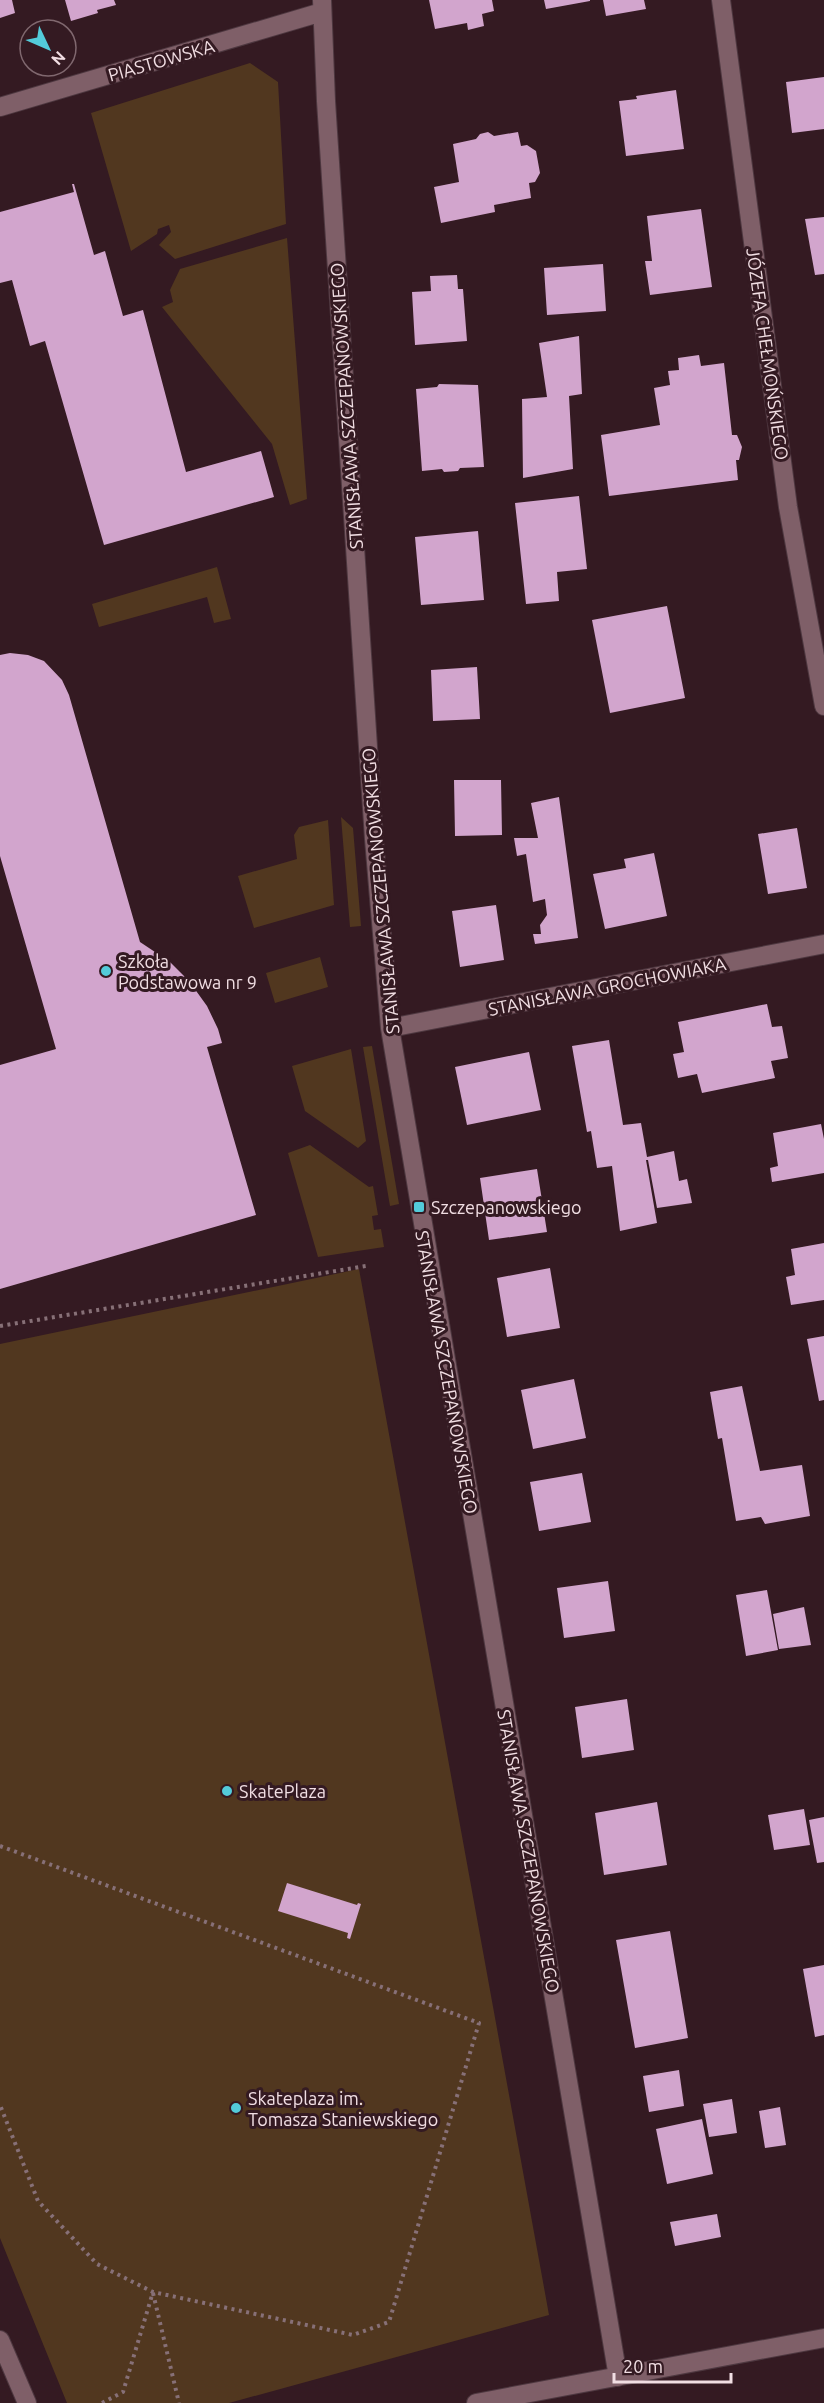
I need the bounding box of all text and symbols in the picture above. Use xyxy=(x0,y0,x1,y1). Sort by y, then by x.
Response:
north arrow xyxy=(18,18,78,78)
street label: PIASTOWSKA xyxy=(106,35,217,85)
text: N xyxy=(48,48,69,69)
street label: JÓZEFA CHEŁMOŃSKIEGO xyxy=(743,246,794,461)
street label: STANISŁAWA SZCZEPANOWSKIEGO xyxy=(326,262,366,550)
street label: STANISŁAWA SZCZEPANOWSKIEGO xyxy=(358,747,402,1035)
place label: Szkoła Podstawowa nr 9 xyxy=(118,951,257,992)
street label: STANISŁAWA GROCHOWIAKA xyxy=(487,953,728,1019)
marker: Szkoła Podstawowa nr 9 xyxy=(99,964,113,978)
place label: Szczepanowskiego xyxy=(431,1197,582,1217)
marker: Szczepanowskiego xyxy=(412,1200,426,1214)
street label: STANISŁAWA SZCZEPANOWSKIEGO xyxy=(412,1229,482,1515)
street label: STANISŁAWA SZCZEPANOWSKIEGO xyxy=(494,1708,564,1994)
place label: SkatePlaza xyxy=(239,1781,326,1801)
marker: SkatePlaza xyxy=(220,1784,234,1798)
place label: Skateplaza im. Tomasza Staniewskiego xyxy=(248,2088,438,2129)
marker: Skateplaza im. Tomasza Staniewskiego xyxy=(229,2101,243,2115)
scale bar xyxy=(614,2346,731,2384)
text: 20 m xyxy=(623,2356,663,2376)

